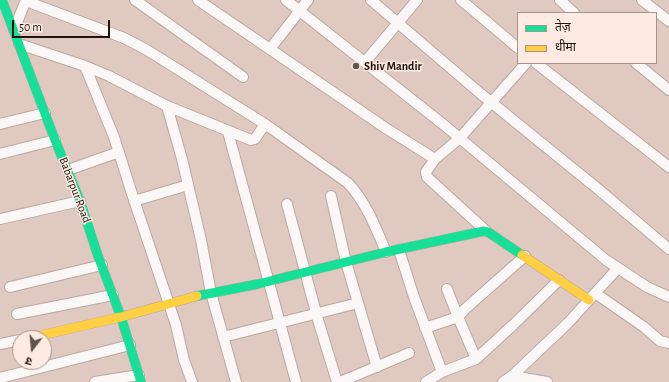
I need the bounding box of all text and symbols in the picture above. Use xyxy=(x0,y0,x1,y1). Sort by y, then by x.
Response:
scale bar xyxy=(14,12,112,38)
legend xyxy=(517,12,657,64)
text: 50 m xyxy=(19,21,42,33)
text: तेज़ xyxy=(555,21,571,33)
text: धीमा xyxy=(555,41,576,53)
place label: Shiv Mandir xyxy=(364,59,422,73)
marker: Shiv Mandir xyxy=(351,61,361,71)
street label: Babarpur Road xyxy=(56,155,94,225)
north arrow xyxy=(12,330,52,370)
text: उ xyxy=(24,355,33,367)

